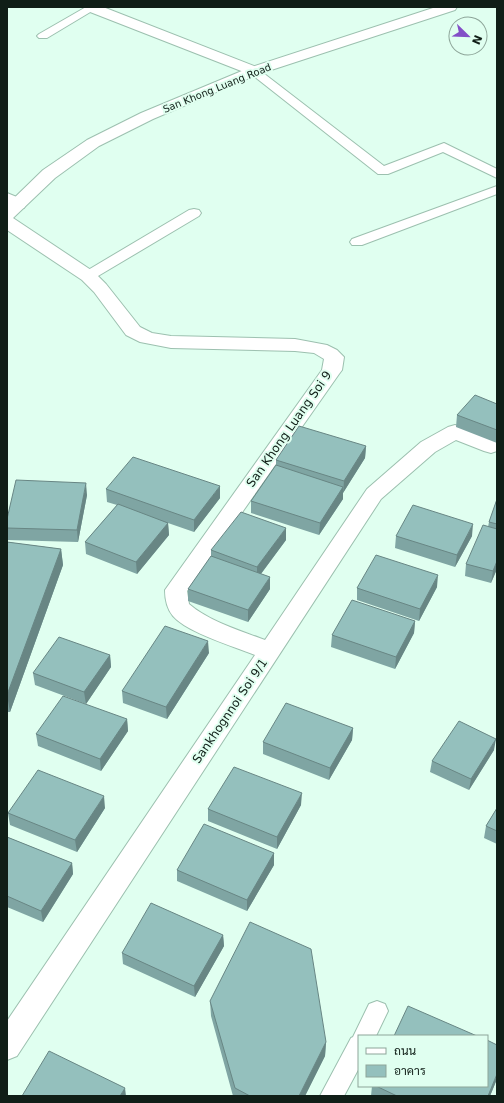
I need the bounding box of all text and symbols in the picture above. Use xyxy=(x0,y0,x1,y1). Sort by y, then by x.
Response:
north arrow xyxy=(448,16,488,56)
text: N xyxy=(469,33,485,46)
street label: San Khong Luang Road xyxy=(161,61,273,115)
street label: San Khong Luang Soi 9 xyxy=(244,368,334,490)
street label: Sankhognnoi Soi 9/1 xyxy=(190,656,270,766)
legend xyxy=(358,1035,488,1087)
text: ถนน xyxy=(394,1044,417,1058)
text: อาคาร xyxy=(394,1064,426,1078)

